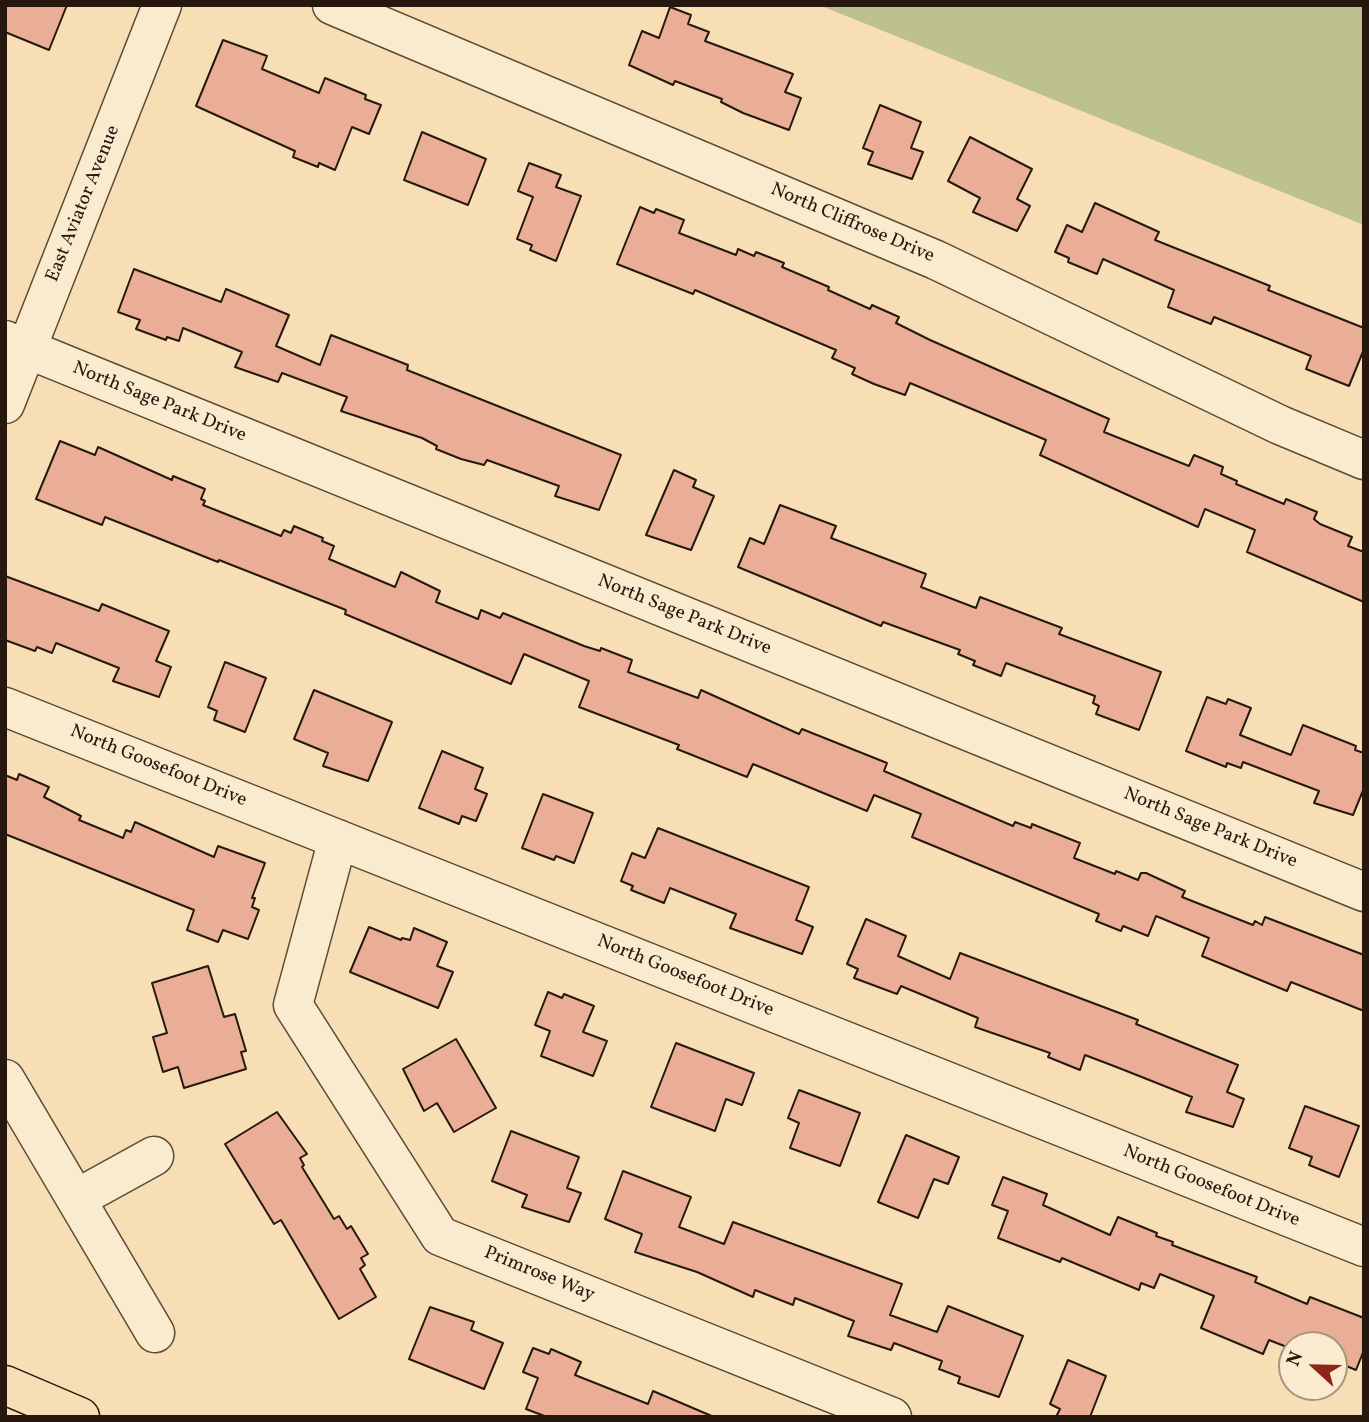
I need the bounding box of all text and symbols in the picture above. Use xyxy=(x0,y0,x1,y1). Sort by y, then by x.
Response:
street label: East Aviator Avenue xyxy=(42,122,126,286)
street label: North Cliffrose Drive xyxy=(767,179,937,269)
street label: North Sage Park Drive xyxy=(69,358,249,448)
street label: North Sage Park Drive xyxy=(594,571,774,661)
street label: North Goosefoot Drive xyxy=(66,721,250,813)
street label: North Sage Park Drive xyxy=(1120,784,1300,874)
street label: North Goosefoot Drive xyxy=(593,931,777,1023)
street label: North Goosefoot Drive xyxy=(1119,1141,1303,1233)
street label: Primrose Way xyxy=(480,1242,598,1308)
north arrow xyxy=(1278,1331,1348,1401)
text: N xyxy=(1281,1348,1310,1370)

